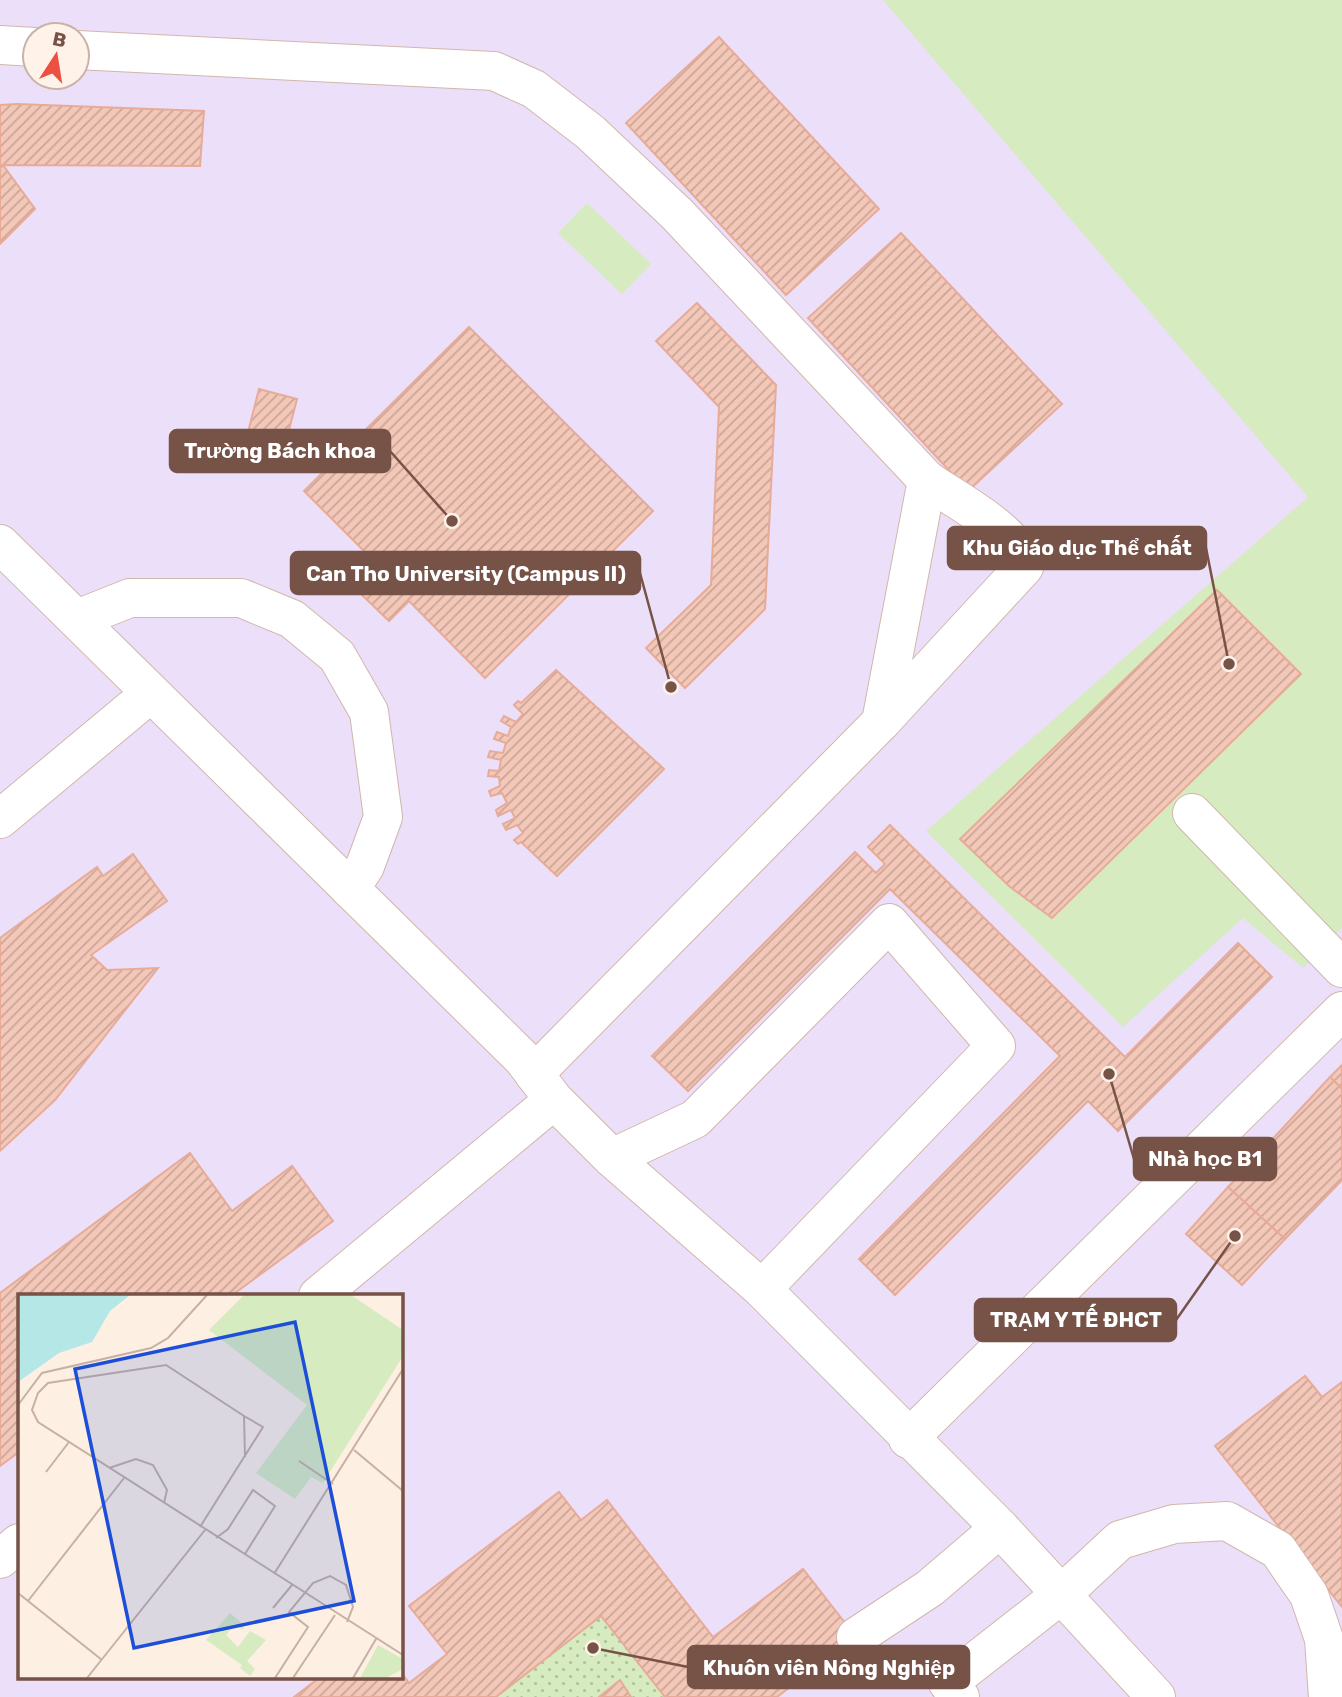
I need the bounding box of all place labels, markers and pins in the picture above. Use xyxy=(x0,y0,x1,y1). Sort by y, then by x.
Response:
callout: Trường Bách khoa xyxy=(170,430,390,472)
callout: Khu Giáo dục Thể chất xyxy=(948,527,1206,569)
callout: Can Tho University (Campus II) xyxy=(291,552,640,594)
callout: Nhà học B1 xyxy=(1134,1138,1276,1180)
callout: TRẠM Y TẾ ĐHCT xyxy=(975,1299,1176,1341)
callout: Khuôn viên Nông Nghiệp xyxy=(688,1646,969,1688)

